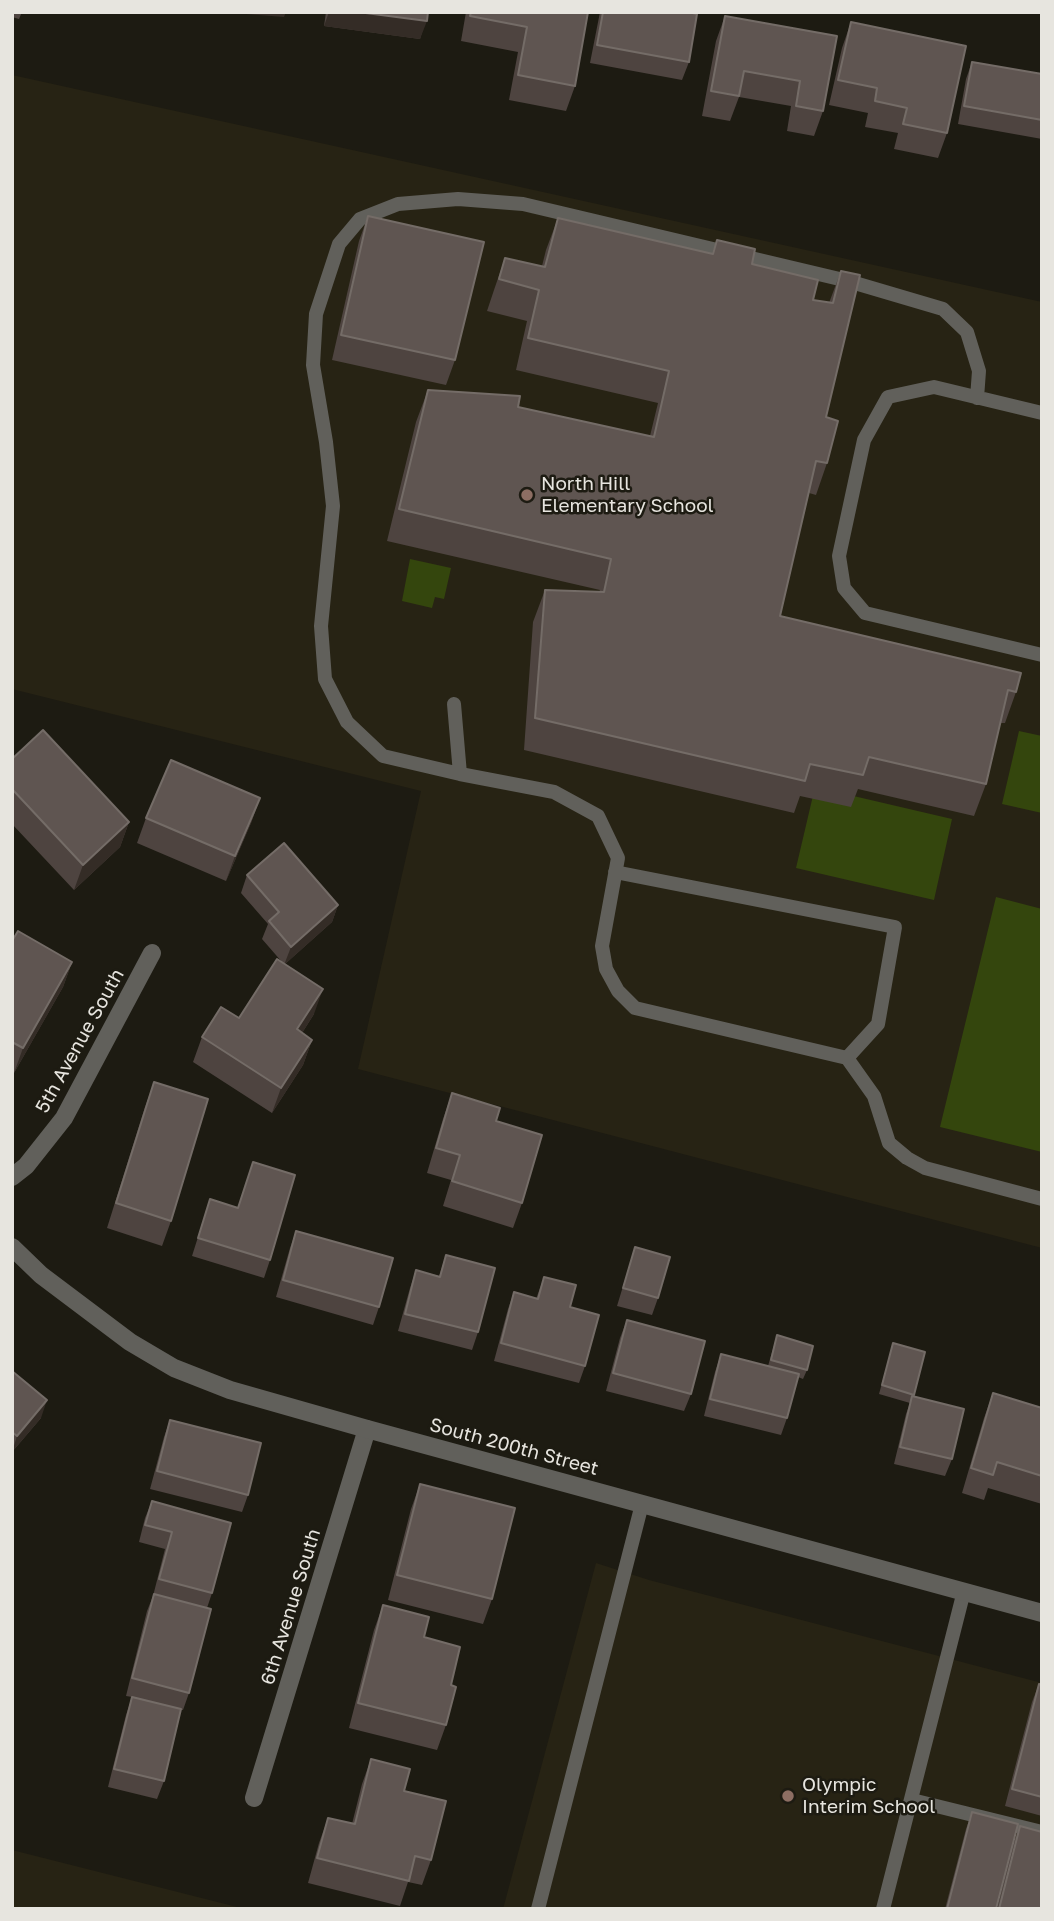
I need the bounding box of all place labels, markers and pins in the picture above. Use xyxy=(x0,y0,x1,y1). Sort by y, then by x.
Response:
place label: North Hill Elementary School xyxy=(541,473,714,517)
marker: North Hill Elementary School xyxy=(519,487,535,503)
place label: Olympic Interim School xyxy=(802,1774,935,1818)
marker: Olympic Interim School xyxy=(780,1788,796,1804)

